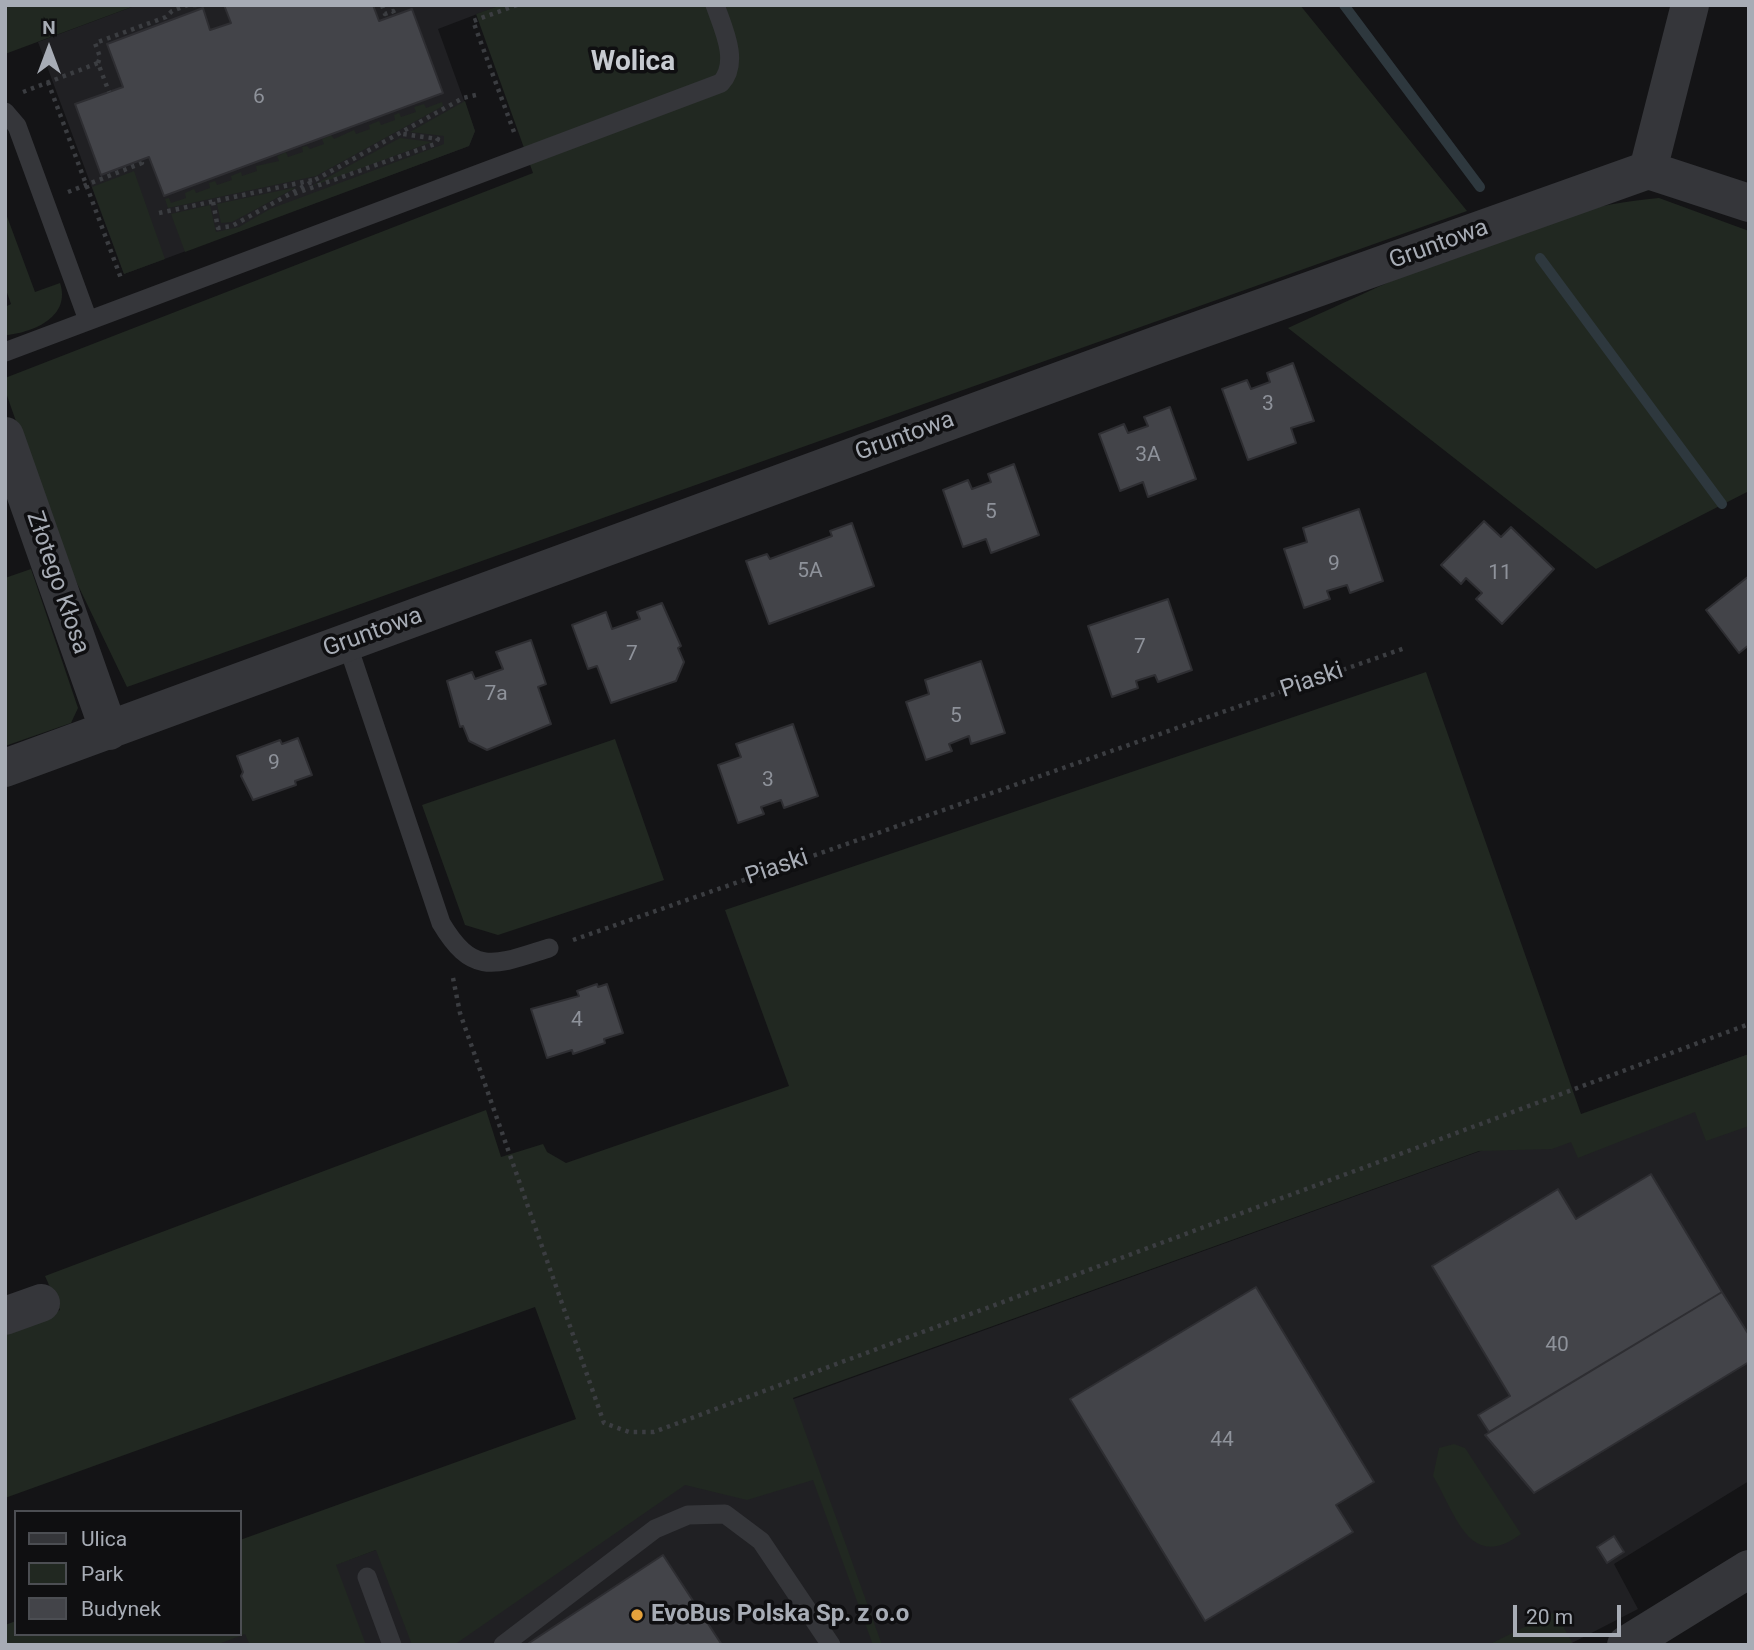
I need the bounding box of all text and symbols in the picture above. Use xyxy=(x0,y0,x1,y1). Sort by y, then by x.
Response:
north arrow xyxy=(14,14,84,84)
text: N xyxy=(42,16,56,39)
district label: Wolica xyxy=(591,46,675,80)
house number: 6 xyxy=(253,85,265,111)
street label: Gruntowa xyxy=(1386,214,1492,276)
house number: 3 xyxy=(1262,392,1274,418)
street label: Gruntowa xyxy=(852,406,958,468)
house number: 3A xyxy=(1135,443,1161,469)
house number: 5 xyxy=(985,500,997,526)
street label: Złotego Kłosa xyxy=(19,508,95,658)
house number: 9 xyxy=(1328,552,1340,578)
house number: 5A xyxy=(797,559,823,585)
house number: 11 xyxy=(1488,561,1512,587)
street label: Gruntowa xyxy=(320,602,426,664)
house number: 7 xyxy=(1134,635,1146,661)
house number: 7 xyxy=(626,642,638,668)
street label: Piaski xyxy=(1277,657,1347,705)
house number: 7a xyxy=(484,682,508,708)
house number: 5 xyxy=(950,704,962,730)
house number: 9 xyxy=(268,751,280,777)
house number: 3 xyxy=(762,768,774,794)
street label: Piaski xyxy=(742,844,812,892)
house number: 4 xyxy=(571,1008,583,1034)
house number: 40 xyxy=(1545,1333,1569,1359)
house number: 44 xyxy=(1210,1428,1234,1454)
legend xyxy=(14,1510,242,1636)
text: Ulica xyxy=(81,1527,127,1551)
text: Park xyxy=(81,1562,123,1586)
scale bar xyxy=(1516,1590,1624,1634)
text: Budynek xyxy=(81,1597,161,1621)
place label: EvoBus Polska Sp. z o.o xyxy=(651,1601,909,1629)
text: 20 m xyxy=(1526,1605,1573,1629)
marker: EvoBus Polska Sp. z o.o xyxy=(629,1607,645,1623)

